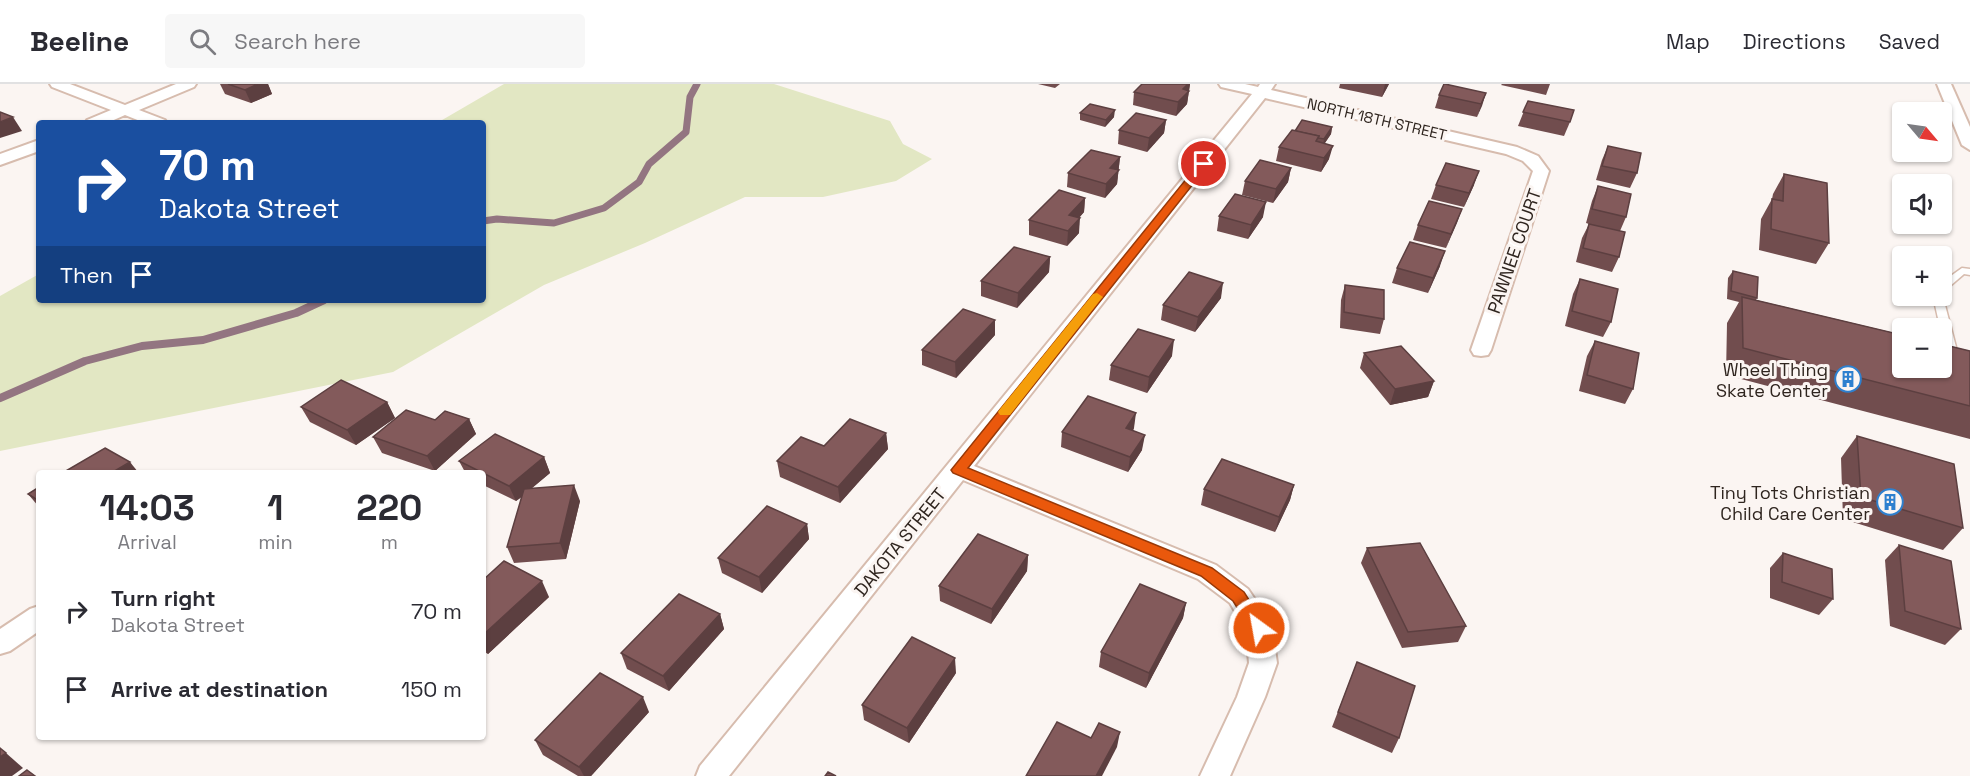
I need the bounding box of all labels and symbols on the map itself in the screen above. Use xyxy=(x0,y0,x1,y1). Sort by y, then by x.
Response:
street label: NORTH 18TH STREET xyxy=(1305,94,1449,144)
north arrow xyxy=(1892,102,1952,162)
pin xyxy=(1178,138,1229,189)
street label: PAWNEE COURT xyxy=(1482,185,1546,316)
place label: Wheel Thing Skate Center xyxy=(1716,358,1828,402)
building icon: Wheel Thing Skate Center xyxy=(1833,364,1863,394)
place label: Tiny Tots Christian Child Care Center xyxy=(1710,481,1870,525)
street label: DAKOTA STREET xyxy=(849,483,951,601)
building icon: Tiny Tots Christian Child Care Center xyxy=(1875,487,1905,517)
position arrow xyxy=(1227,596,1291,660)

